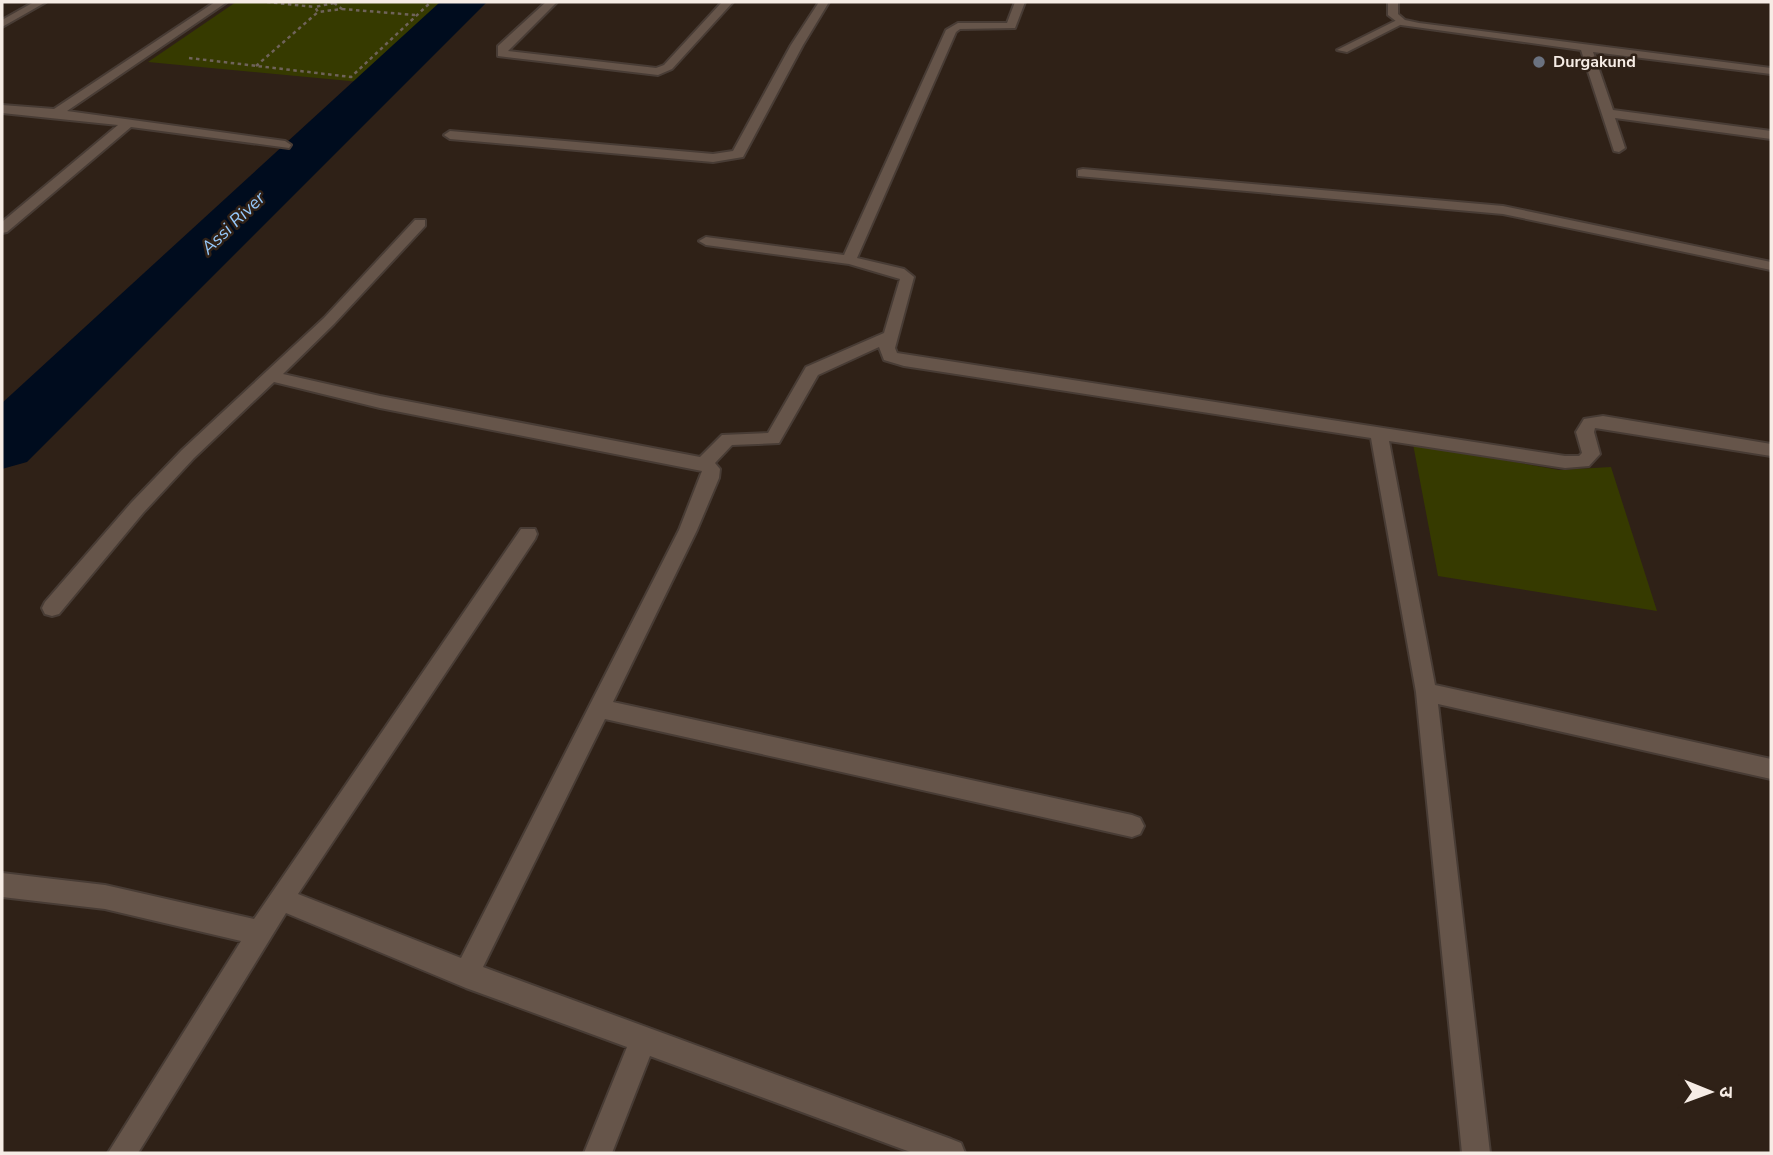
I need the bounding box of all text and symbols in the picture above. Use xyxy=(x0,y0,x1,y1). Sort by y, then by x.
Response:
place label: Durgakund xyxy=(1553,51,1636,73)
marker: Durgakund xyxy=(1531,54,1547,70)
water label: Assi River xyxy=(195,186,271,260)
north arrow xyxy=(1675,1057,1745,1127)
text: उ xyxy=(1713,1086,1739,1099)

